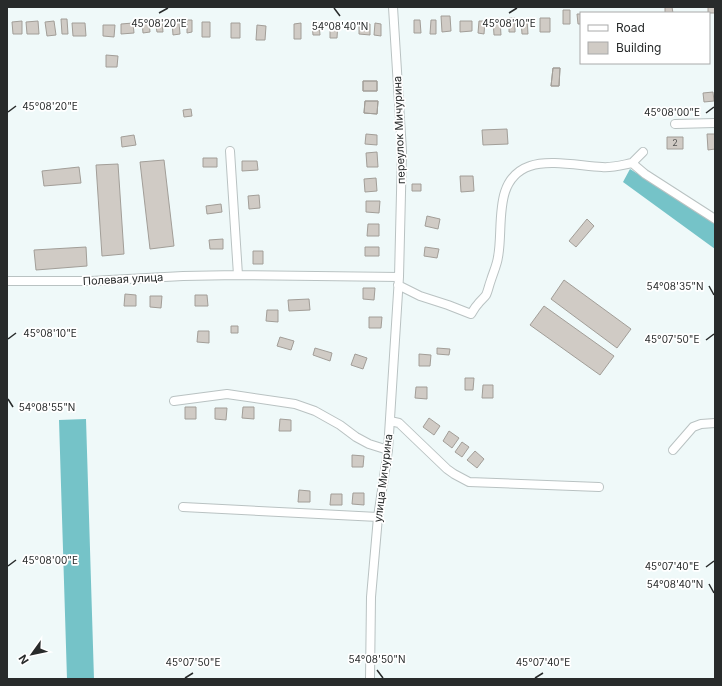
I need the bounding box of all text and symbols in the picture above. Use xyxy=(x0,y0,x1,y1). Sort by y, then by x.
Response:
legend xyxy=(580,12,710,64)
text: 45°08'20"E xyxy=(131,17,187,29)
text: 45°08'10"E xyxy=(482,17,536,29)
text: 54°08'40"N xyxy=(312,20,368,32)
text: Road xyxy=(616,20,645,35)
text: Building xyxy=(616,40,661,55)
street label: переулок Мичурина xyxy=(390,76,408,184)
text: 45°08'20"E xyxy=(22,100,78,112)
text: 45°08'00"E xyxy=(644,106,700,118)
house number: 2 xyxy=(672,137,678,148)
street label: Полевая улица xyxy=(83,270,163,288)
text: 54°08'35"N xyxy=(647,280,703,292)
text: 45°08'10"E xyxy=(23,327,77,339)
text: 45°07'50"E xyxy=(645,333,699,345)
text: 54°08'55"N xyxy=(19,401,75,413)
street label: улица Мичурина xyxy=(371,433,395,523)
text: 45°08'00"E xyxy=(22,554,78,566)
text: 45°07'40"E xyxy=(645,560,699,572)
text: 54°08'40"N xyxy=(647,578,703,590)
north arrow xyxy=(12,634,52,674)
text: N xyxy=(15,652,32,667)
text: 54°08'50"N xyxy=(349,653,405,665)
text: 45°07'50"E xyxy=(166,656,220,668)
text: 45°07'40"E xyxy=(516,656,570,668)

